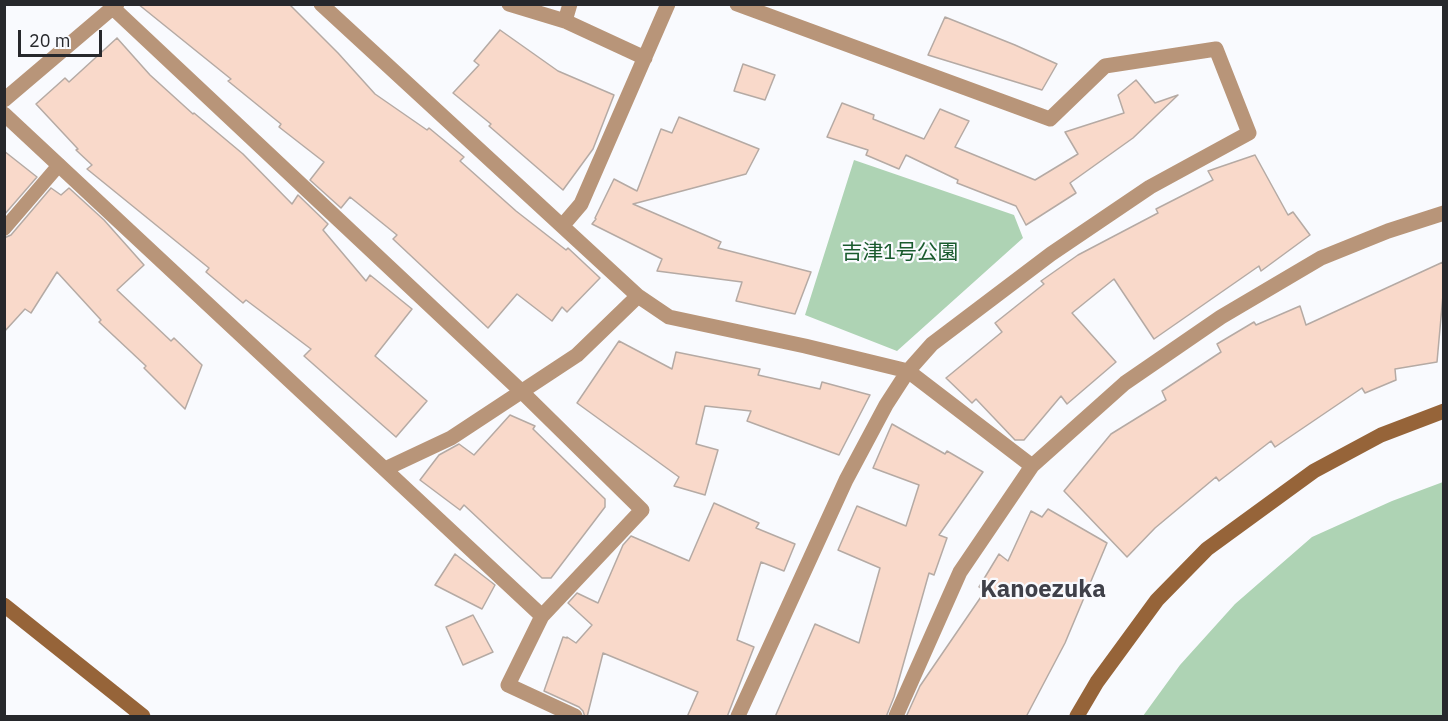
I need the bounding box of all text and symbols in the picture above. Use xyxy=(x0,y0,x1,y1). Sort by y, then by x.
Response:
scale bar xyxy=(21,18,105,56)
text: 20 m xyxy=(29,29,71,52)
park label: 吉津1号公園 xyxy=(841,240,959,266)
district label: Kanoezuka xyxy=(980,576,1106,604)

